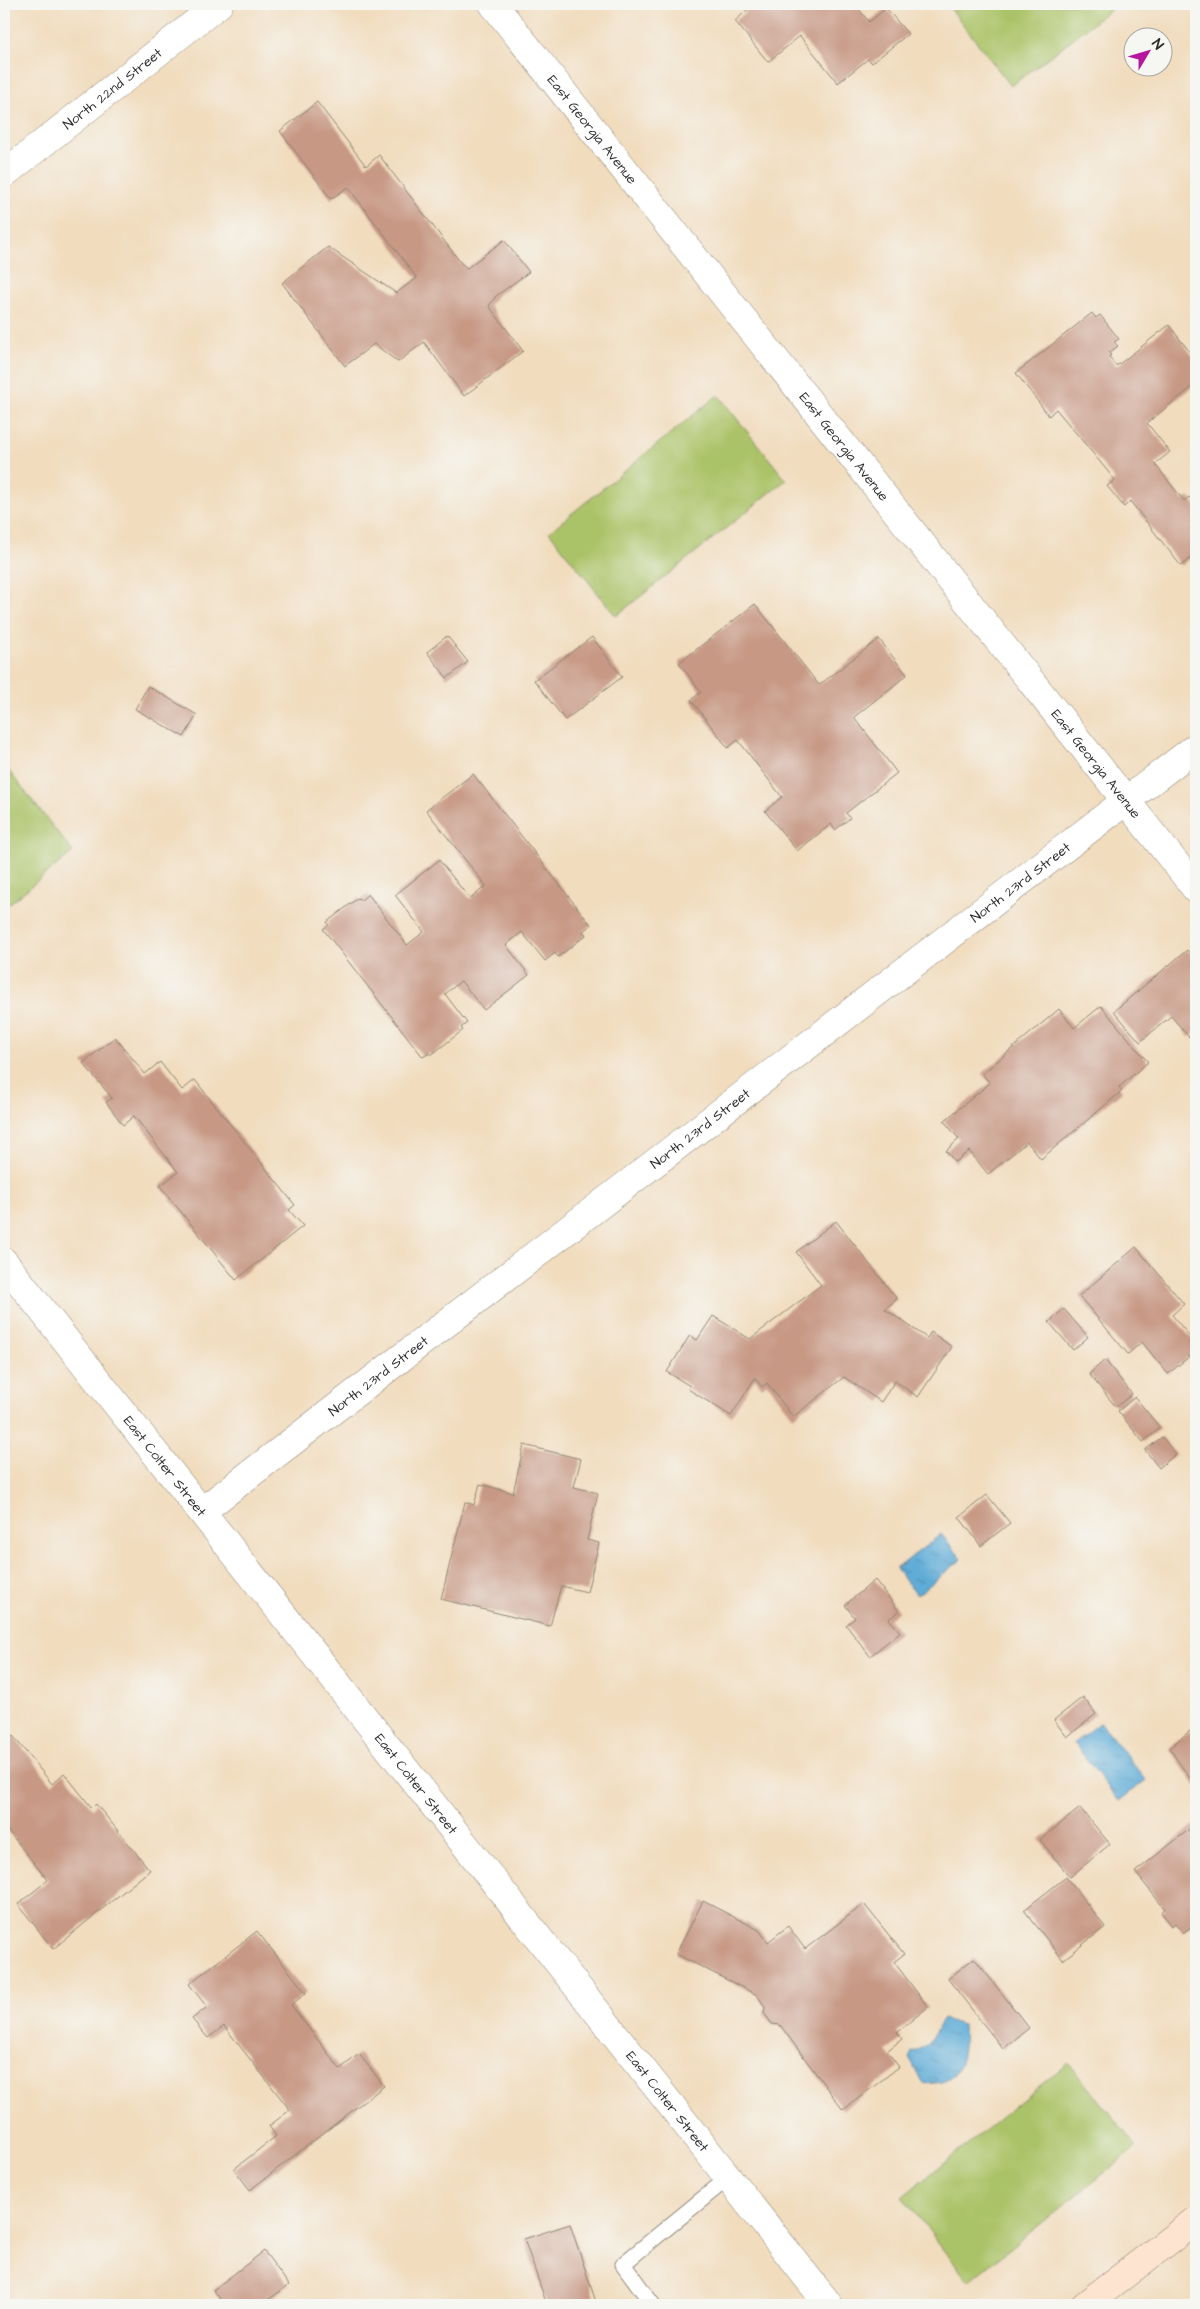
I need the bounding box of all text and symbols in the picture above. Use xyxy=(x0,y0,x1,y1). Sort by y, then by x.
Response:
north arrow xyxy=(1122,28,1172,78)
text: N xyxy=(1147,35,1168,54)
street label: North 22nd Street xyxy=(59,43,167,135)
street label: East Georgia Avenue xyxy=(542,71,642,189)
street label: East Georgia Avenue xyxy=(794,388,893,506)
street label: East Georgia Avenue xyxy=(1046,705,1145,823)
street label: North 23rd Street xyxy=(967,838,1075,928)
street label: North 23rd Street xyxy=(646,1084,755,1174)
street label: North 23rd Street xyxy=(324,1331,433,1421)
street label: East Colter Street xyxy=(118,1412,211,1521)
street label: East Colter Street xyxy=(370,1730,462,1839)
street label: East Colter Street xyxy=(621,2047,713,2157)

